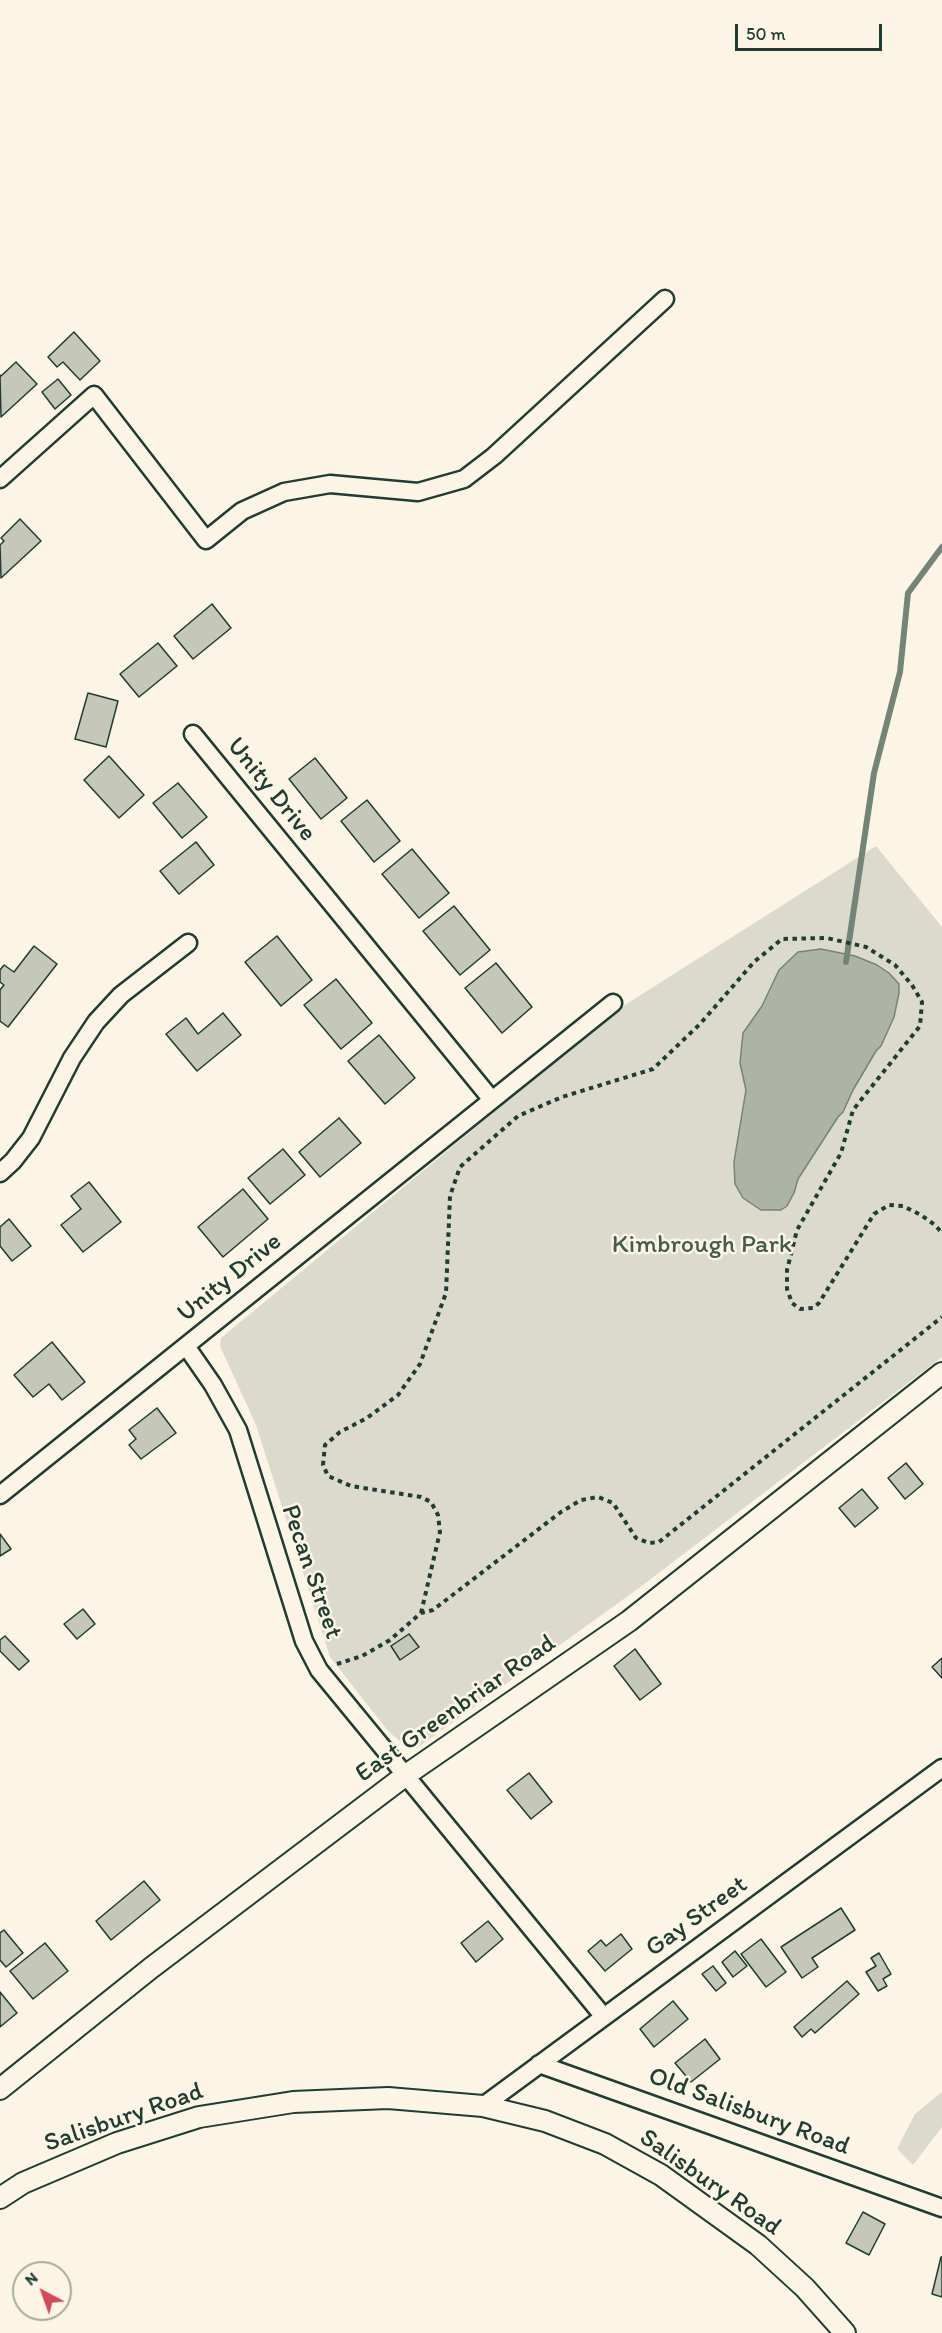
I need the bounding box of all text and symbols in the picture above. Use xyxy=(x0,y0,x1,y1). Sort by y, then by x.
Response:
scale bar xyxy=(738,12,885,50)
text: 50 m xyxy=(746,23,786,45)
street label: Unity Drive xyxy=(220,732,322,848)
street label: Unity Drive xyxy=(172,1227,288,1329)
park label: Kimbrough Park xyxy=(612,1229,792,1261)
street label: Pecan Street xyxy=(273,1501,349,1643)
street label: East Greenbriar Road xyxy=(350,1628,562,1790)
street label: Gay Street xyxy=(640,1870,754,1964)
street label: Old Salisbury Road xyxy=(644,2061,854,2163)
street label: Salisbury Road xyxy=(40,2076,208,2160)
street label: Salisbury Road xyxy=(633,2123,787,2243)
north arrow xyxy=(12,2261,72,2321)
text: N xyxy=(21,2268,41,2289)

